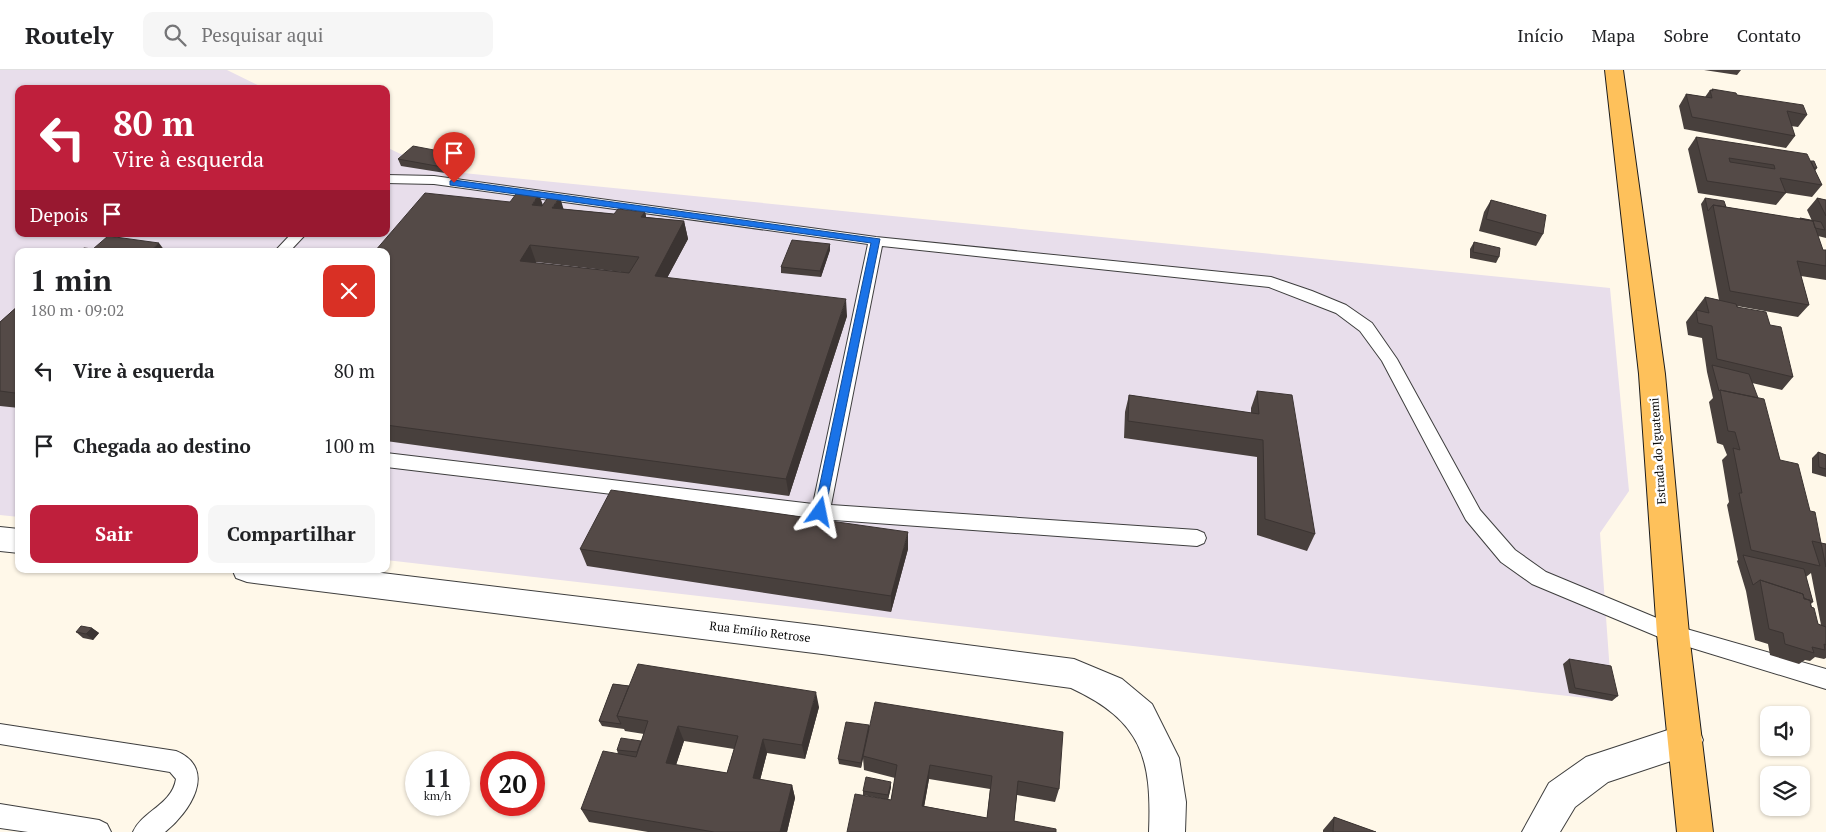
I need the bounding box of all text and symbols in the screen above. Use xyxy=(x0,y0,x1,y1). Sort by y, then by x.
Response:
search box xyxy=(143,12,493,57)
text: Routely xyxy=(25,19,113,51)
icon: search xyxy=(161,21,189,49)
text: Pesquisar aqui xyxy=(201,22,323,47)
text: Início xyxy=(1517,23,1563,47)
text: Mapa xyxy=(1591,23,1635,47)
text: Sobre xyxy=(1663,23,1709,47)
text: Contato xyxy=(1737,23,1801,47)
text: 80 m xyxy=(113,100,194,146)
icon: left xyxy=(30,105,95,170)
pin xyxy=(433,132,475,183)
icon: arrive xyxy=(440,139,468,167)
text: Vire à esquerda xyxy=(113,144,264,173)
icon: arrive xyxy=(98,200,126,228)
text: Depois xyxy=(30,202,88,227)
text: 1 min xyxy=(30,260,112,300)
button: close xyxy=(323,265,375,317)
text: 180 m · 09:02 xyxy=(30,299,124,321)
icon: left xyxy=(30,357,58,385)
text: Vire à esquerda xyxy=(73,358,215,383)
text: 80 m xyxy=(334,358,375,383)
street label: Estrada do Iguatemi xyxy=(1646,397,1669,505)
icon: arrive xyxy=(30,432,58,460)
text: Chegada ao destino xyxy=(73,433,251,458)
text: 100 m xyxy=(324,433,375,458)
position arrow xyxy=(793,485,845,537)
button: Sair xyxy=(30,505,198,563)
button: Compartilhar xyxy=(208,505,375,563)
street label: Rua Emílio Retrose xyxy=(709,618,811,645)
map controls xyxy=(1760,706,1810,816)
button: sound xyxy=(1760,706,1810,756)
speed limit sign: 20 xyxy=(480,751,545,816)
text: 11 xyxy=(423,761,452,794)
button: layers xyxy=(1760,766,1810,816)
text: km/h xyxy=(424,788,451,803)

